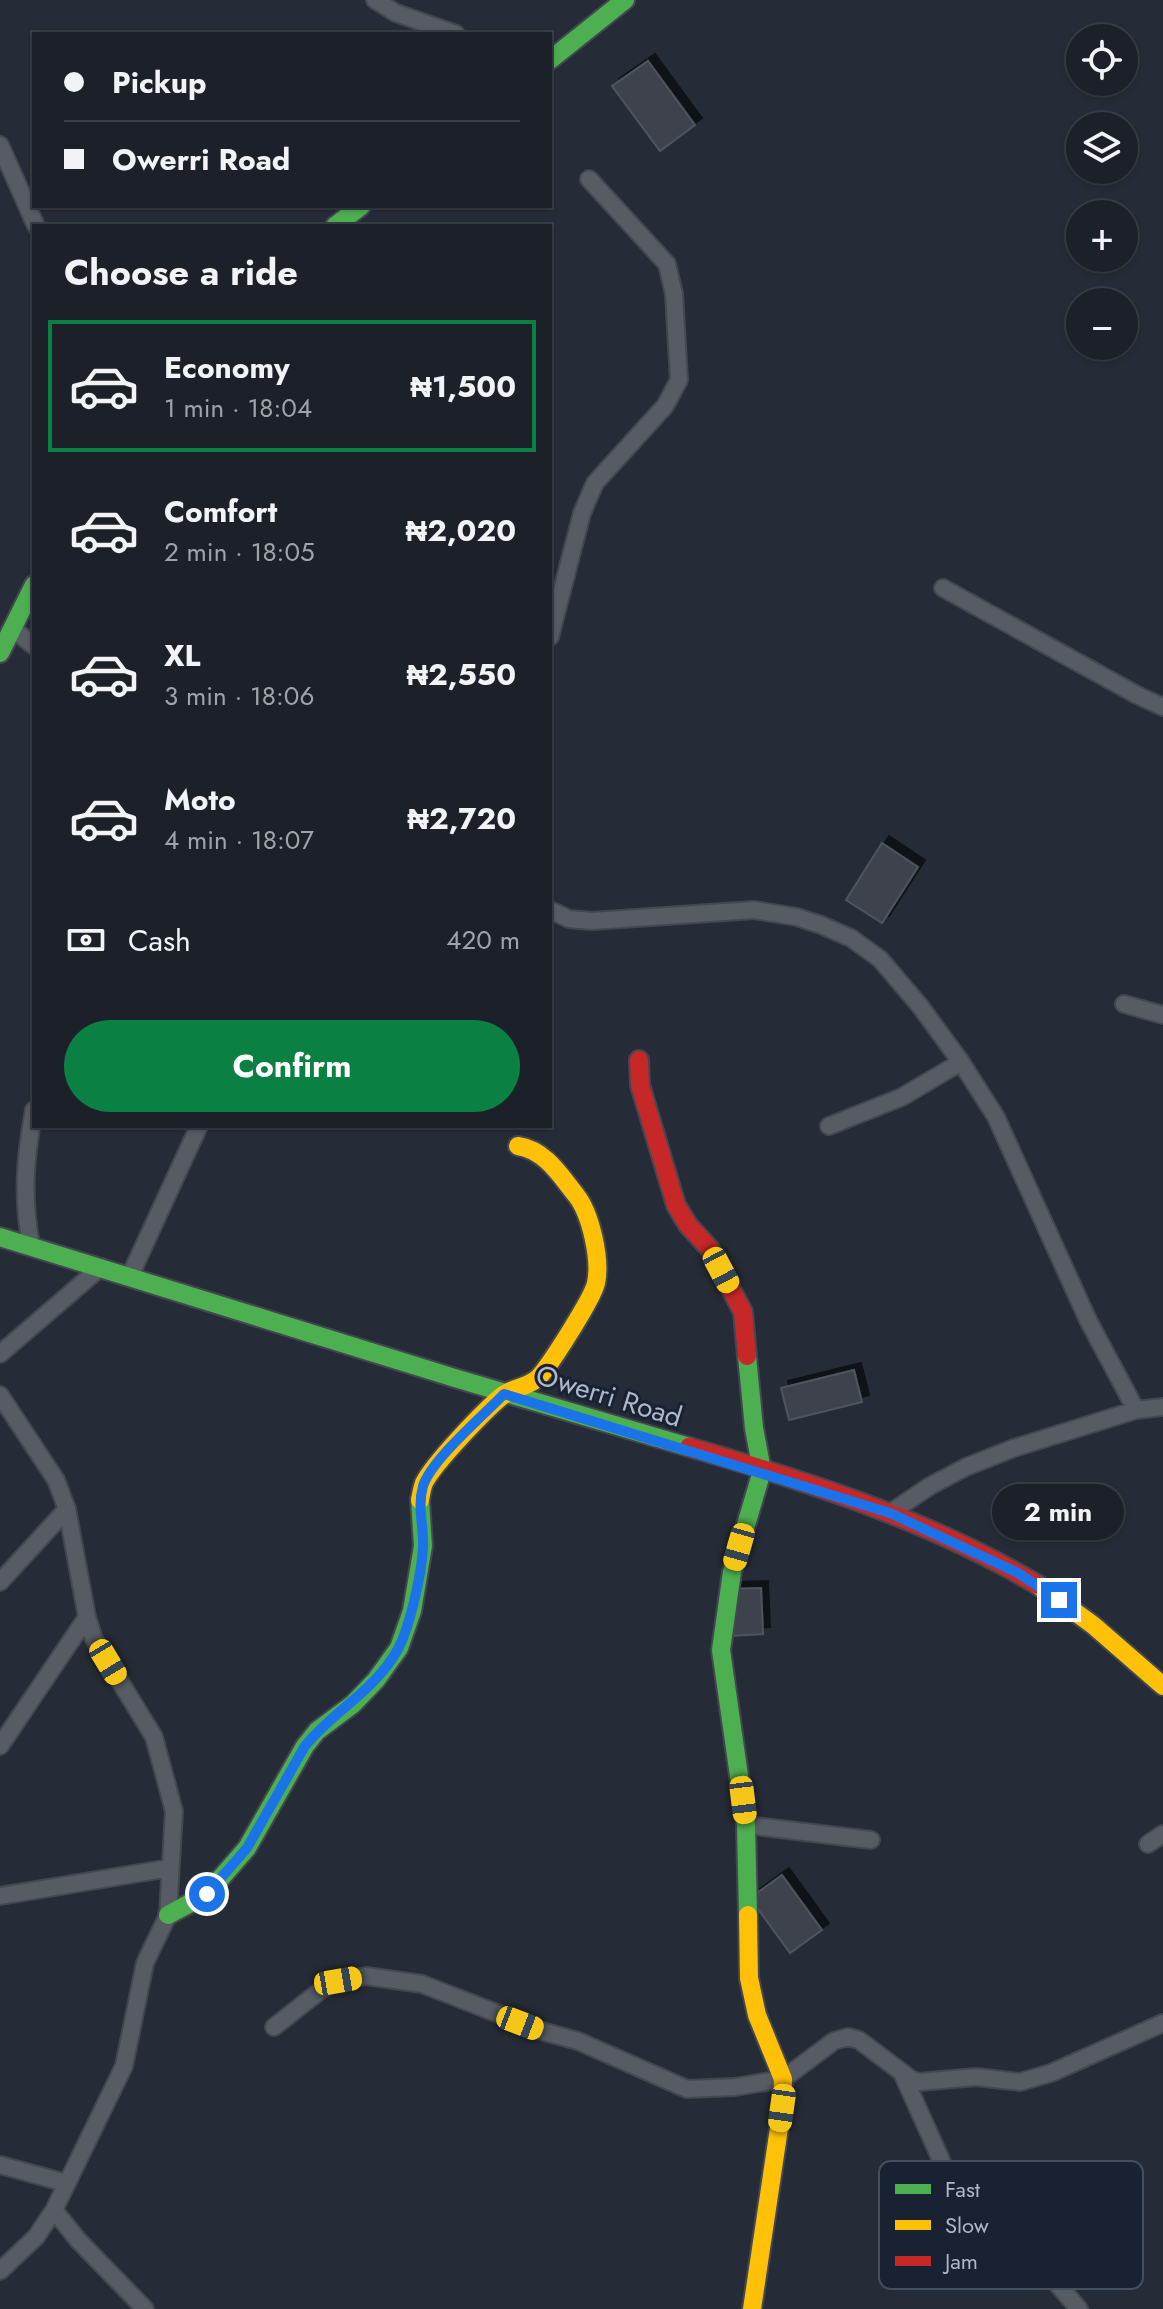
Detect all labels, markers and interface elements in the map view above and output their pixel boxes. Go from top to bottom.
map controls [1066,24,1138,360]
button: locate [1066,24,1138,96]
text: Pickup [112,61,207,104]
button: layers [1066,112,1138,184]
text: Owerri Road [112,138,290,181]
button: + [1066,200,1138,272]
text: Choose a ride [64,246,298,298]
button: − [1066,288,1138,360]
text: Economy [164,346,290,389]
icon: car [68,350,140,422]
text: ₦1,500 [410,365,516,408]
text: 1 min · 18:04 [164,389,312,427]
text: Comfort [164,490,277,533]
icon: car [68,494,140,566]
text: ₦2,020 [406,509,516,552]
text: 2 min · 18:05 [164,533,315,571]
text: XL [164,634,200,677]
icon: car [68,638,140,710]
text: ₦2,550 [406,653,516,696]
text: 3 min · 18:06 [164,677,314,715]
text: Moto [164,778,236,821]
icon: car [68,782,140,854]
text: ₦2,720 [407,797,516,840]
text: 4 min · 18:07 [164,821,314,859]
icon: cash [64,918,108,962]
text: Cash [128,919,191,962]
text: 420 m [446,921,520,959]
button: Confirm [64,1020,520,1112]
car [699,1243,743,1297]
street label: Owerri Road [531,1354,687,1438]
callout: 2 min [993,1484,1125,1540]
text: 2 min [1024,1493,1092,1531]
car [721,1521,757,1573]
route end [1041,1582,1077,1618]
car [85,1635,131,1689]
car [728,1775,758,1825]
route start [189,1876,225,1912]
car [312,1965,364,1997]
car [493,2003,547,2043]
car [767,2083,797,2133]
legend [879,2161,1143,2289]
text: Fast [945,2173,981,2205]
text: Slow [945,2209,989,2241]
text: Jam [942,2245,978,2277]

